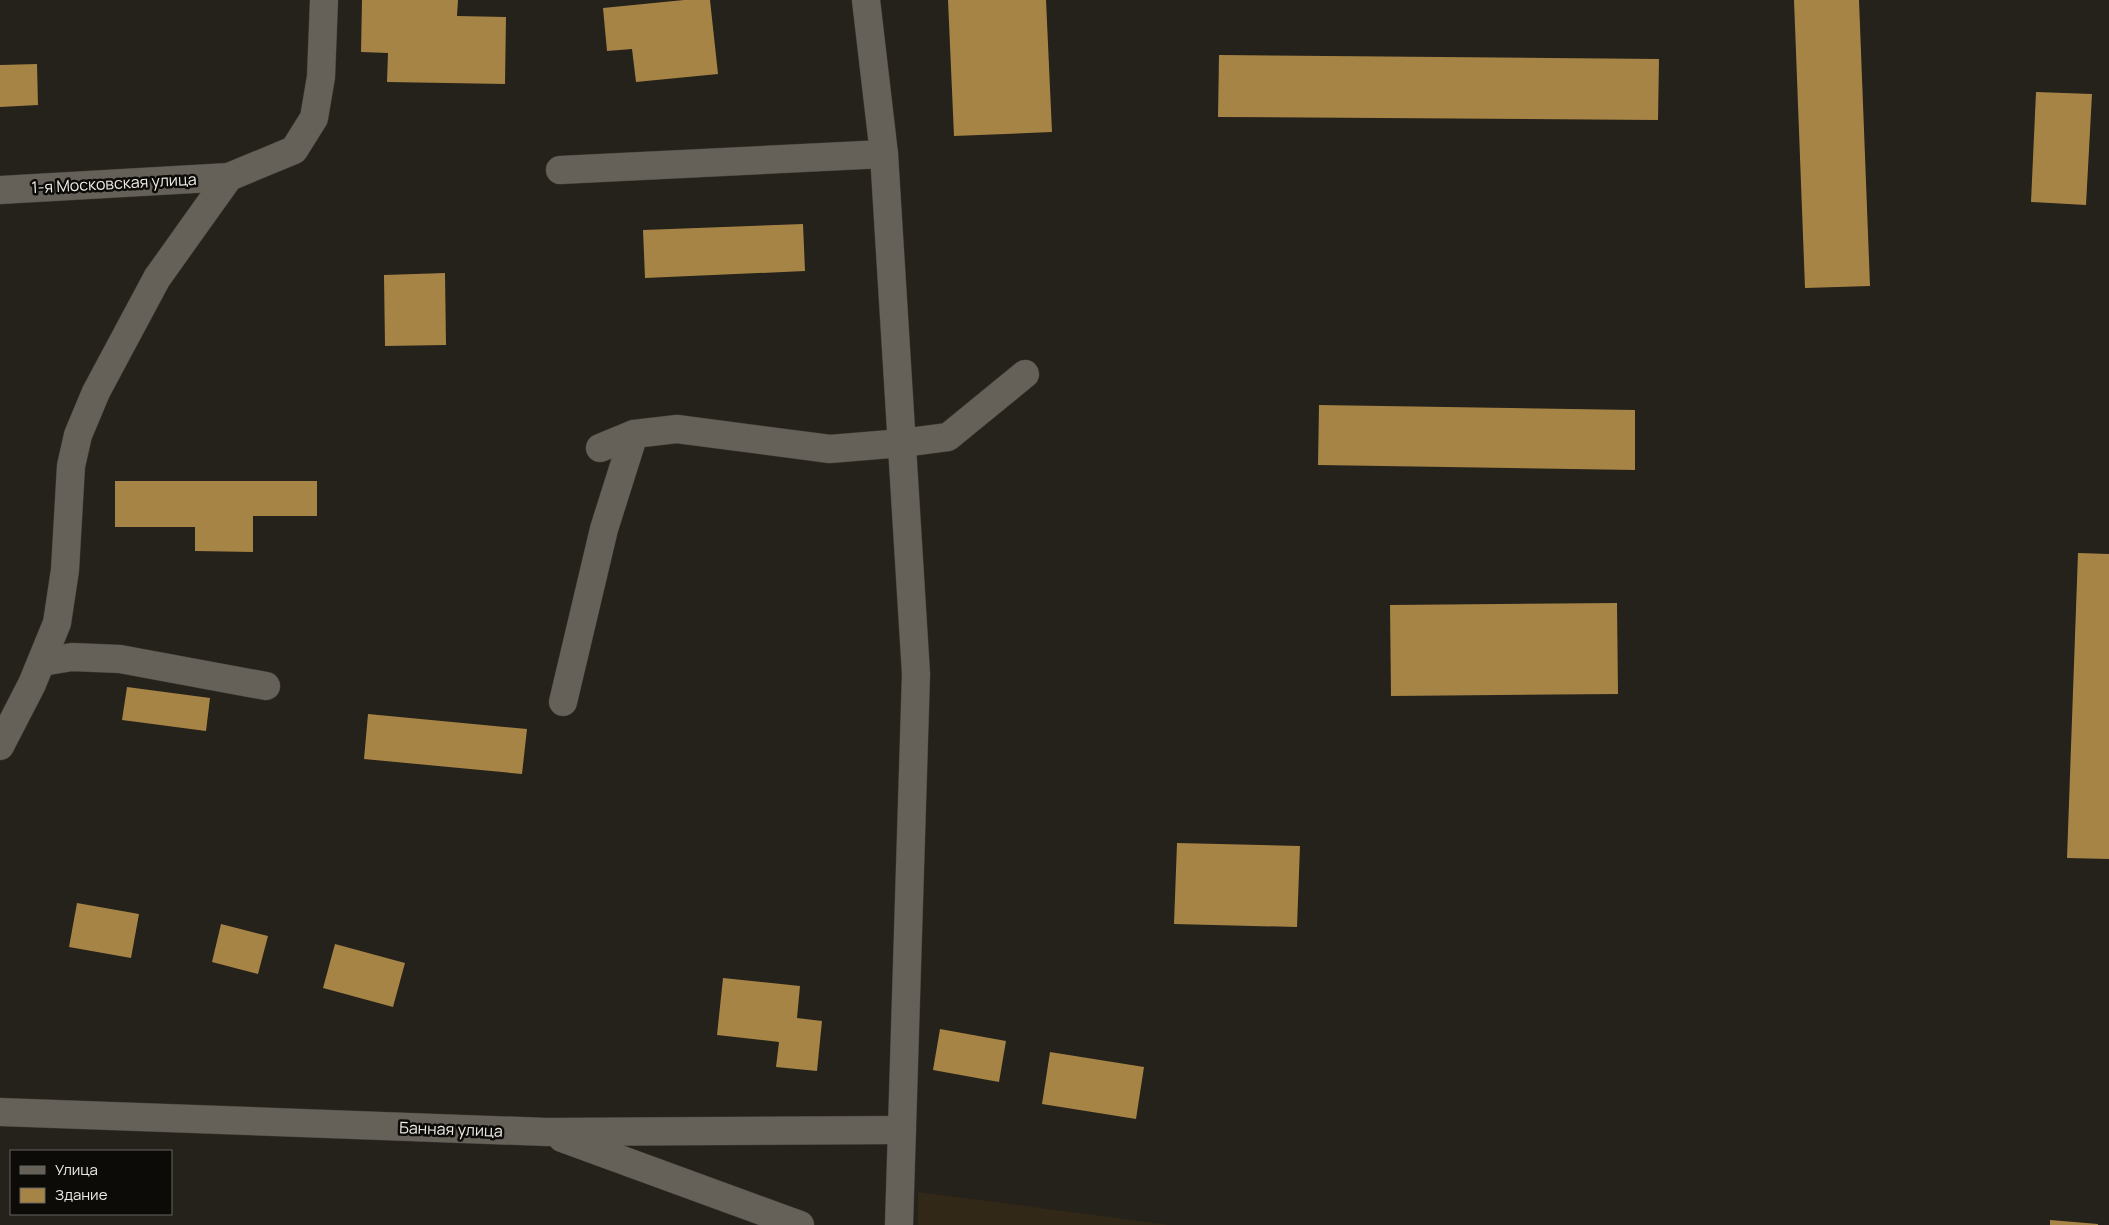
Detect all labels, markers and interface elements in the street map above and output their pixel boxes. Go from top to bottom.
street label: 1-я Московская улица [31,168,197,198]
street label: Банная улица [399,1116,503,1142]
legend [10,1150,172,1215]
text: Улица [55,1159,98,1180]
text: Здание [55,1184,108,1205]

